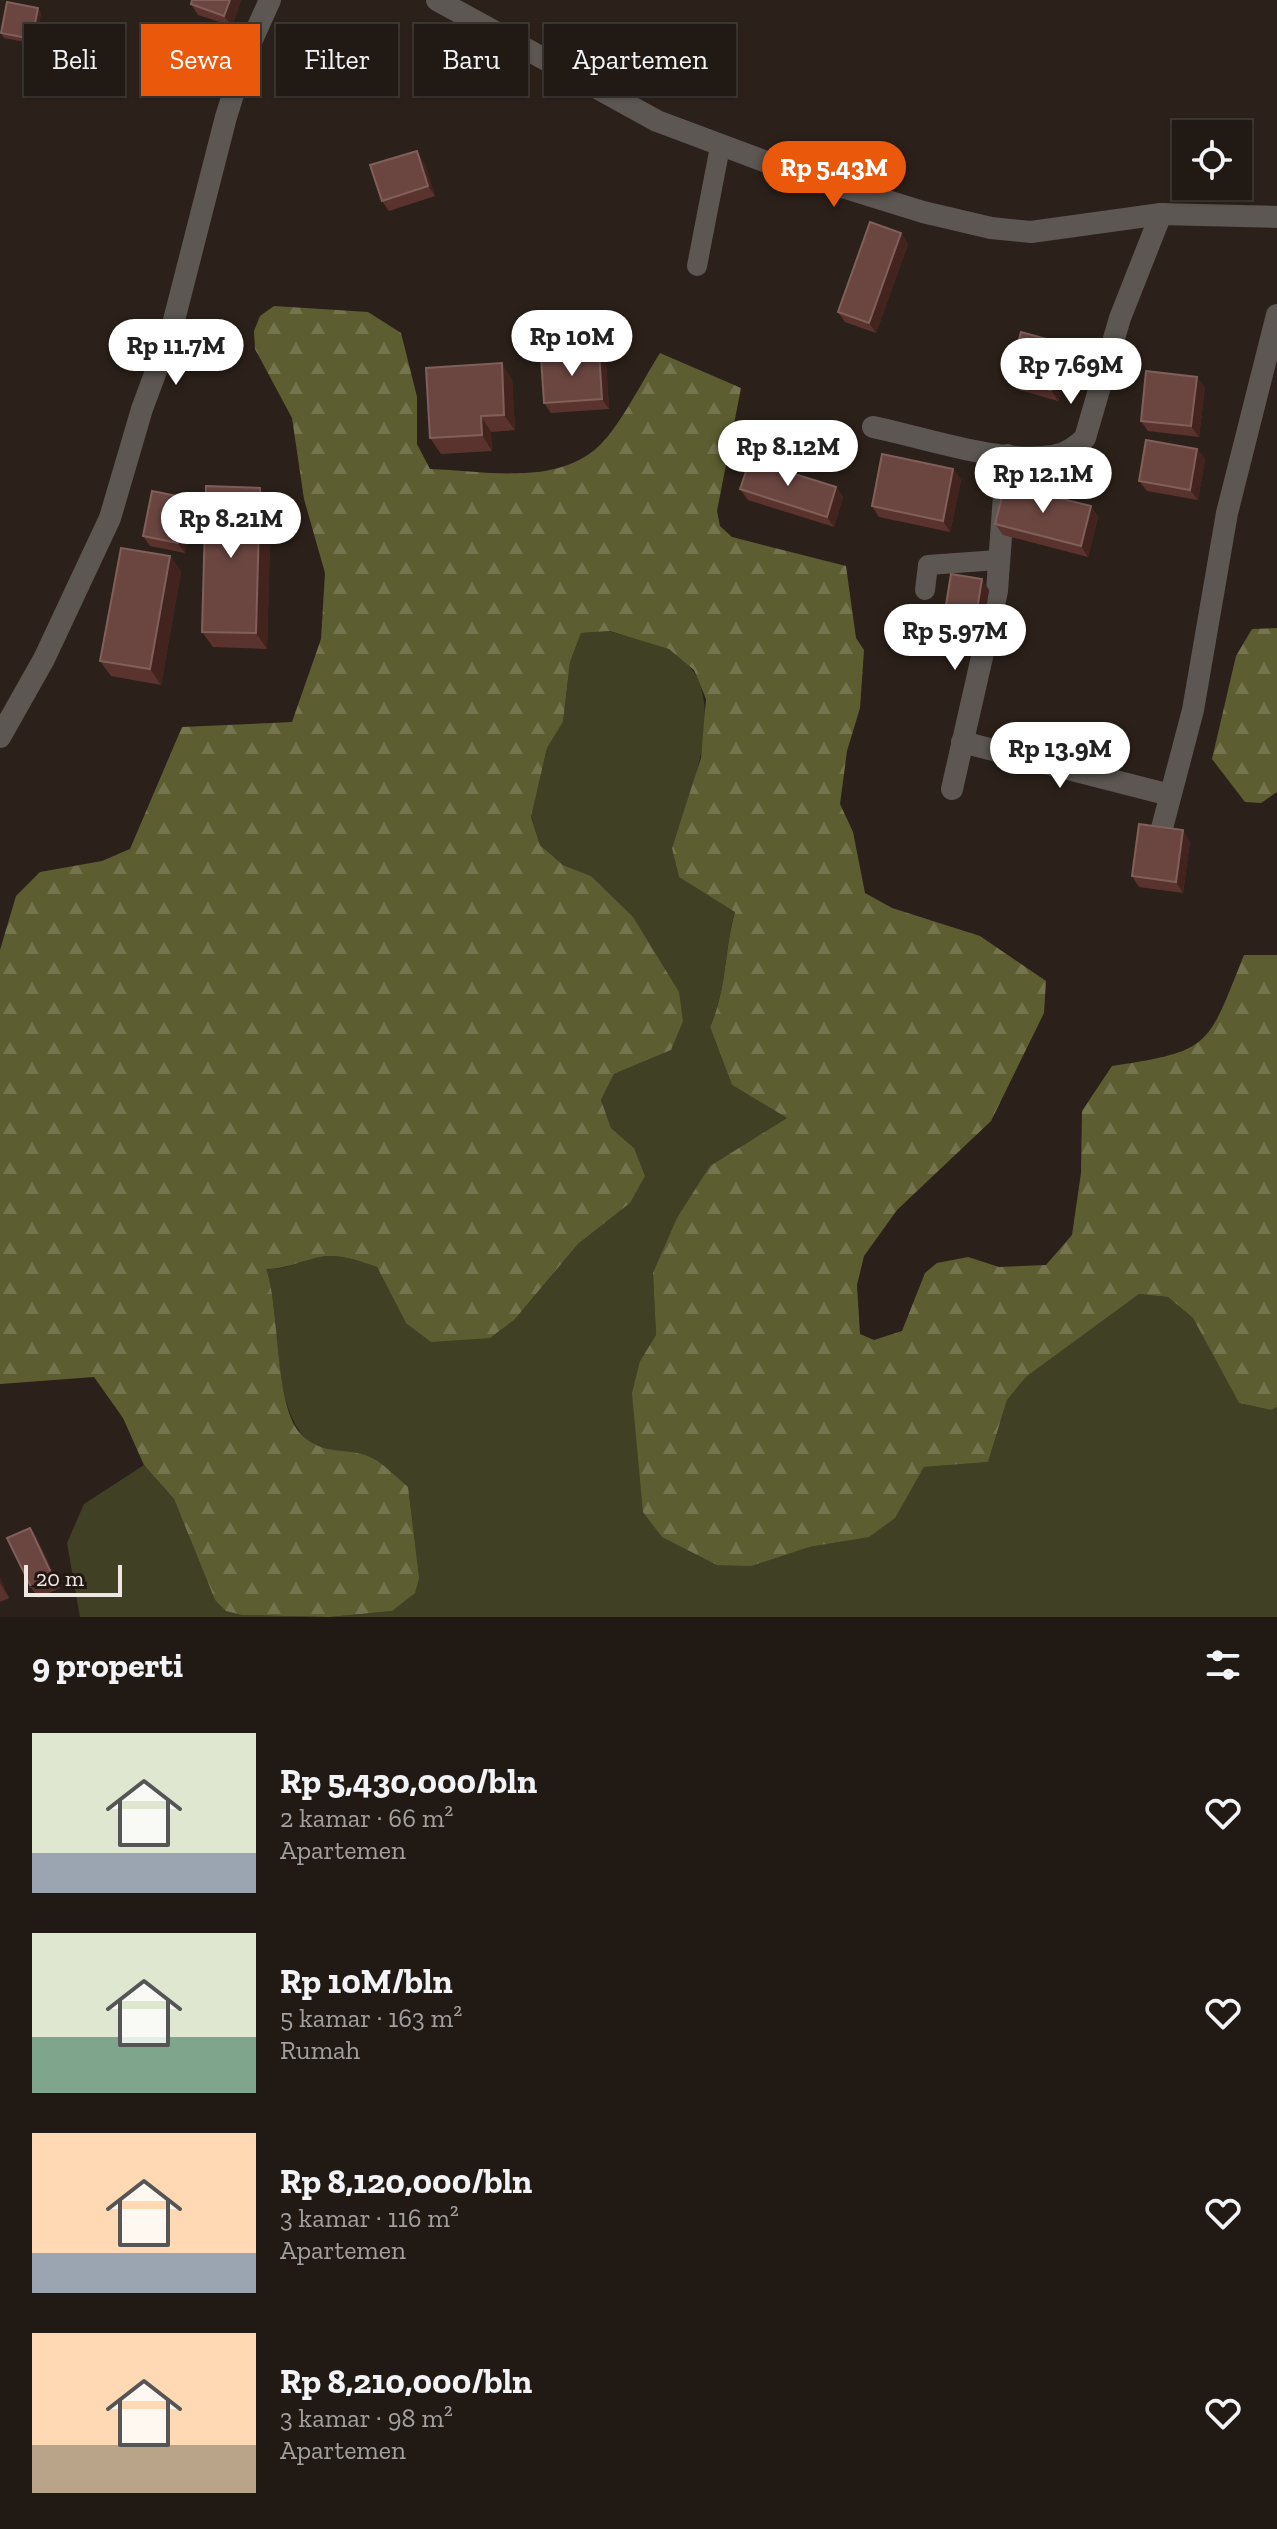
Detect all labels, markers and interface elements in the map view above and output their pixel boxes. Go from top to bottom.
chip: Beli [24,24,125,96]
chip: Sewa [141,24,260,96]
chip: Filter [276,24,398,96]
chip: Baru [414,24,528,96]
chip: Apartemen [544,24,736,96]
map controls [1172,120,1252,200]
button: locate [1172,120,1252,200]
pin: Rp 5.43M [751,141,917,209]
text: Rp 5.43M [780,151,888,183]
pin: Rp 10M [507,310,637,378]
pin: Rp 11.7M [93,319,259,387]
text: Rp 10M [529,320,615,352]
text: Rp 11.7M [127,329,225,361]
pin: Rp 7.69M [988,338,1154,406]
text: Rp 7.69M [1018,348,1124,380]
pin: Rp 8.12M [705,420,871,488]
text: Rp 8.12M [736,430,840,462]
pin: Rp 12.1M [960,447,1126,515]
text: Rp 12.1M [993,457,1093,489]
pin: Rp 8.21M [148,492,314,560]
text: Rp 8.21M [179,502,283,534]
pin: Rp 5.97M [872,604,1038,672]
text: Rp 5.97M [902,614,1008,646]
pin: Rp 13.9M [977,722,1143,790]
text: Rp 13.9M [1008,732,1112,764]
scale bar [24,1561,122,1597]
text: 20 m [36,1565,84,1592]
icon: filters [1201,1643,1245,1687]
text: 9 properti [32,1645,183,1686]
text: Rp 5,430,000/bln [280,1761,537,1802]
icon: home [96,1765,192,1861]
icon: heart [1201,1791,1245,1835]
text: 2 kamar · 66 m² [280,1802,453,1834]
text: Apartemen [280,1834,406,1866]
text: Rp 10M/bln [280,1961,453,2002]
icon: home [96,1965,192,2061]
icon: heart [1201,1991,1245,2035]
text: 5 kamar · 163 m² [280,2002,462,2034]
text: Rumah [280,2034,360,2066]
text: Rp 8,120,000/bln [280,2161,532,2202]
icon: home [96,2165,192,2261]
icon: heart [1201,2191,1245,2235]
text: 3 kamar · 116 m² [280,2202,459,2234]
text: Apartemen [280,2234,406,2266]
text: Rp 8,210,000/bln [280,2361,532,2402]
icon: home [96,2365,192,2461]
icon: heart [1201,2391,1245,2435]
text: 3 kamar · 98 m² [280,2402,453,2434]
text: Apartemen [280,2434,406,2466]

